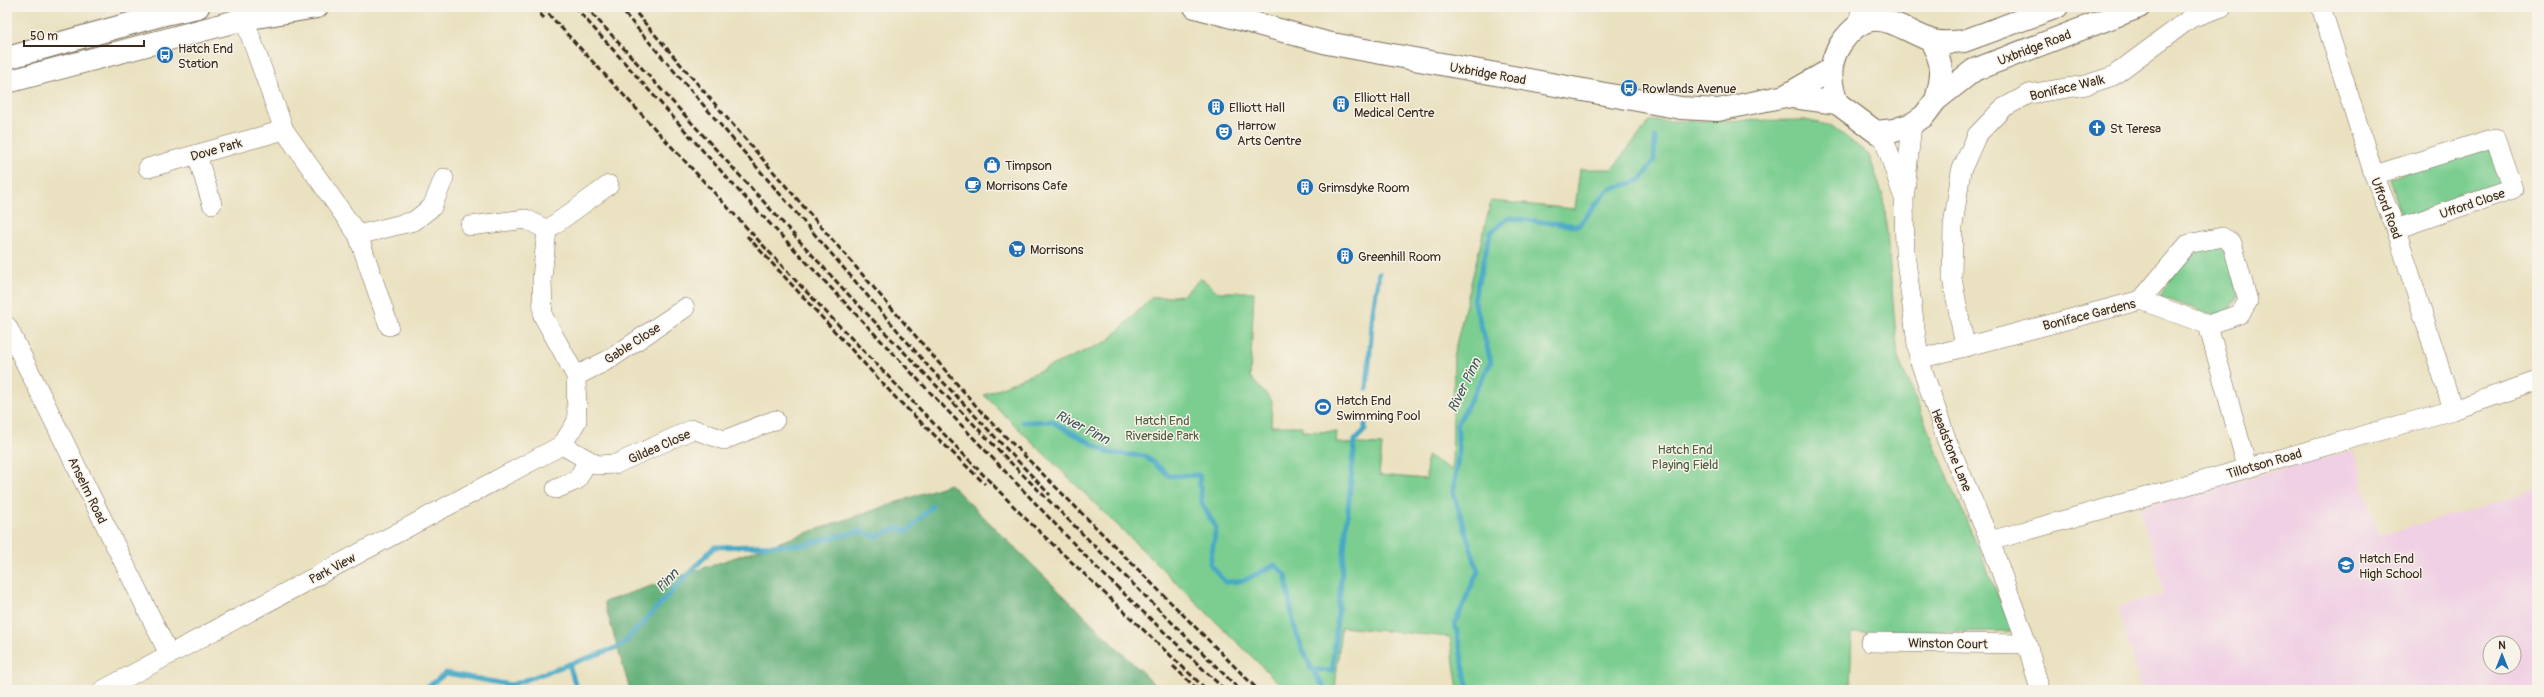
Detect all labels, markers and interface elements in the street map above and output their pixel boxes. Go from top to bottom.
scale bar [24,22,144,48]
street label: Uxbridge Road [1995,27,2073,69]
text: 50 m [30,29,58,44]
place label: Hatch End Station [178,41,233,72]
bus stop icon: Hatch End Station [155,45,175,65]
street label: Uxbridge Road [1448,59,1527,89]
street label: Boniface Walk [2028,71,2107,104]
bus stop icon: Rowlands Avenue [1619,78,1639,98]
place label: Rowlands Avenue [1642,81,1737,97]
place label: Elliott Hall Medical Centre [1354,90,1435,121]
building icon: Elliott Hall Medical Centre [1331,94,1351,114]
building icon: Elliott Hall [1206,97,1226,117]
place label: Elliott Hall [1229,100,1285,116]
place label: Harrow Arts Centre [1237,118,1302,149]
church icon: St Teresa [2087,118,2107,138]
place label: St Teresa [2110,121,2161,137]
theatre icon: Harrow Arts Centre [1214,122,1234,142]
street label: Dove Park [189,135,244,165]
shop icon: Timpson [982,155,1002,175]
place label: Timpson [1005,158,1052,174]
cafe icon: Morrisons Cafe [963,175,983,195]
street label: Ufford Road [2367,175,2405,241]
building icon: Grimsdyke Room [1295,177,1315,197]
place label: Morrisons Cafe [986,178,1068,194]
place label: Grimsdyke Room [1318,180,1410,196]
street label: Ufford Close [2438,185,2508,223]
supermarket icon: Morrisons [1007,239,1027,259]
place label: Morrisons [1030,242,1084,258]
building icon: Greenhill Room [1335,246,1355,266]
place label: Greenhill Room [1358,249,1441,265]
street label: Boniface Gardens [2041,296,2138,334]
street label: Gable Close [601,319,664,368]
water label: River Pinn [1444,354,1485,415]
place label: Hatch End Swimming Pool [1336,393,1421,424]
sports icon: Hatch End Swimming Pool [1313,397,1333,417]
water label: River Pinn [1053,407,1114,449]
street label: Headstone Lane [1927,407,1975,495]
park label: Hatch End Riverside Park [1125,413,1199,444]
street label: Gildea Close [626,426,693,468]
park label: Hatch End Playing Field [1652,442,1718,473]
street label: Tillotson Road [2225,446,2304,482]
street label: Anselm Road [64,455,110,526]
street label: Park View [306,550,359,588]
place label: Hatch End High School [2359,551,2422,582]
school or university icon: Hatch End High School [2336,555,2356,575]
water label: Pinn [652,564,683,596]
street label: Winston Court [1908,635,1989,653]
north arrow [2482,635,2522,675]
text: N [2498,639,2506,652]

